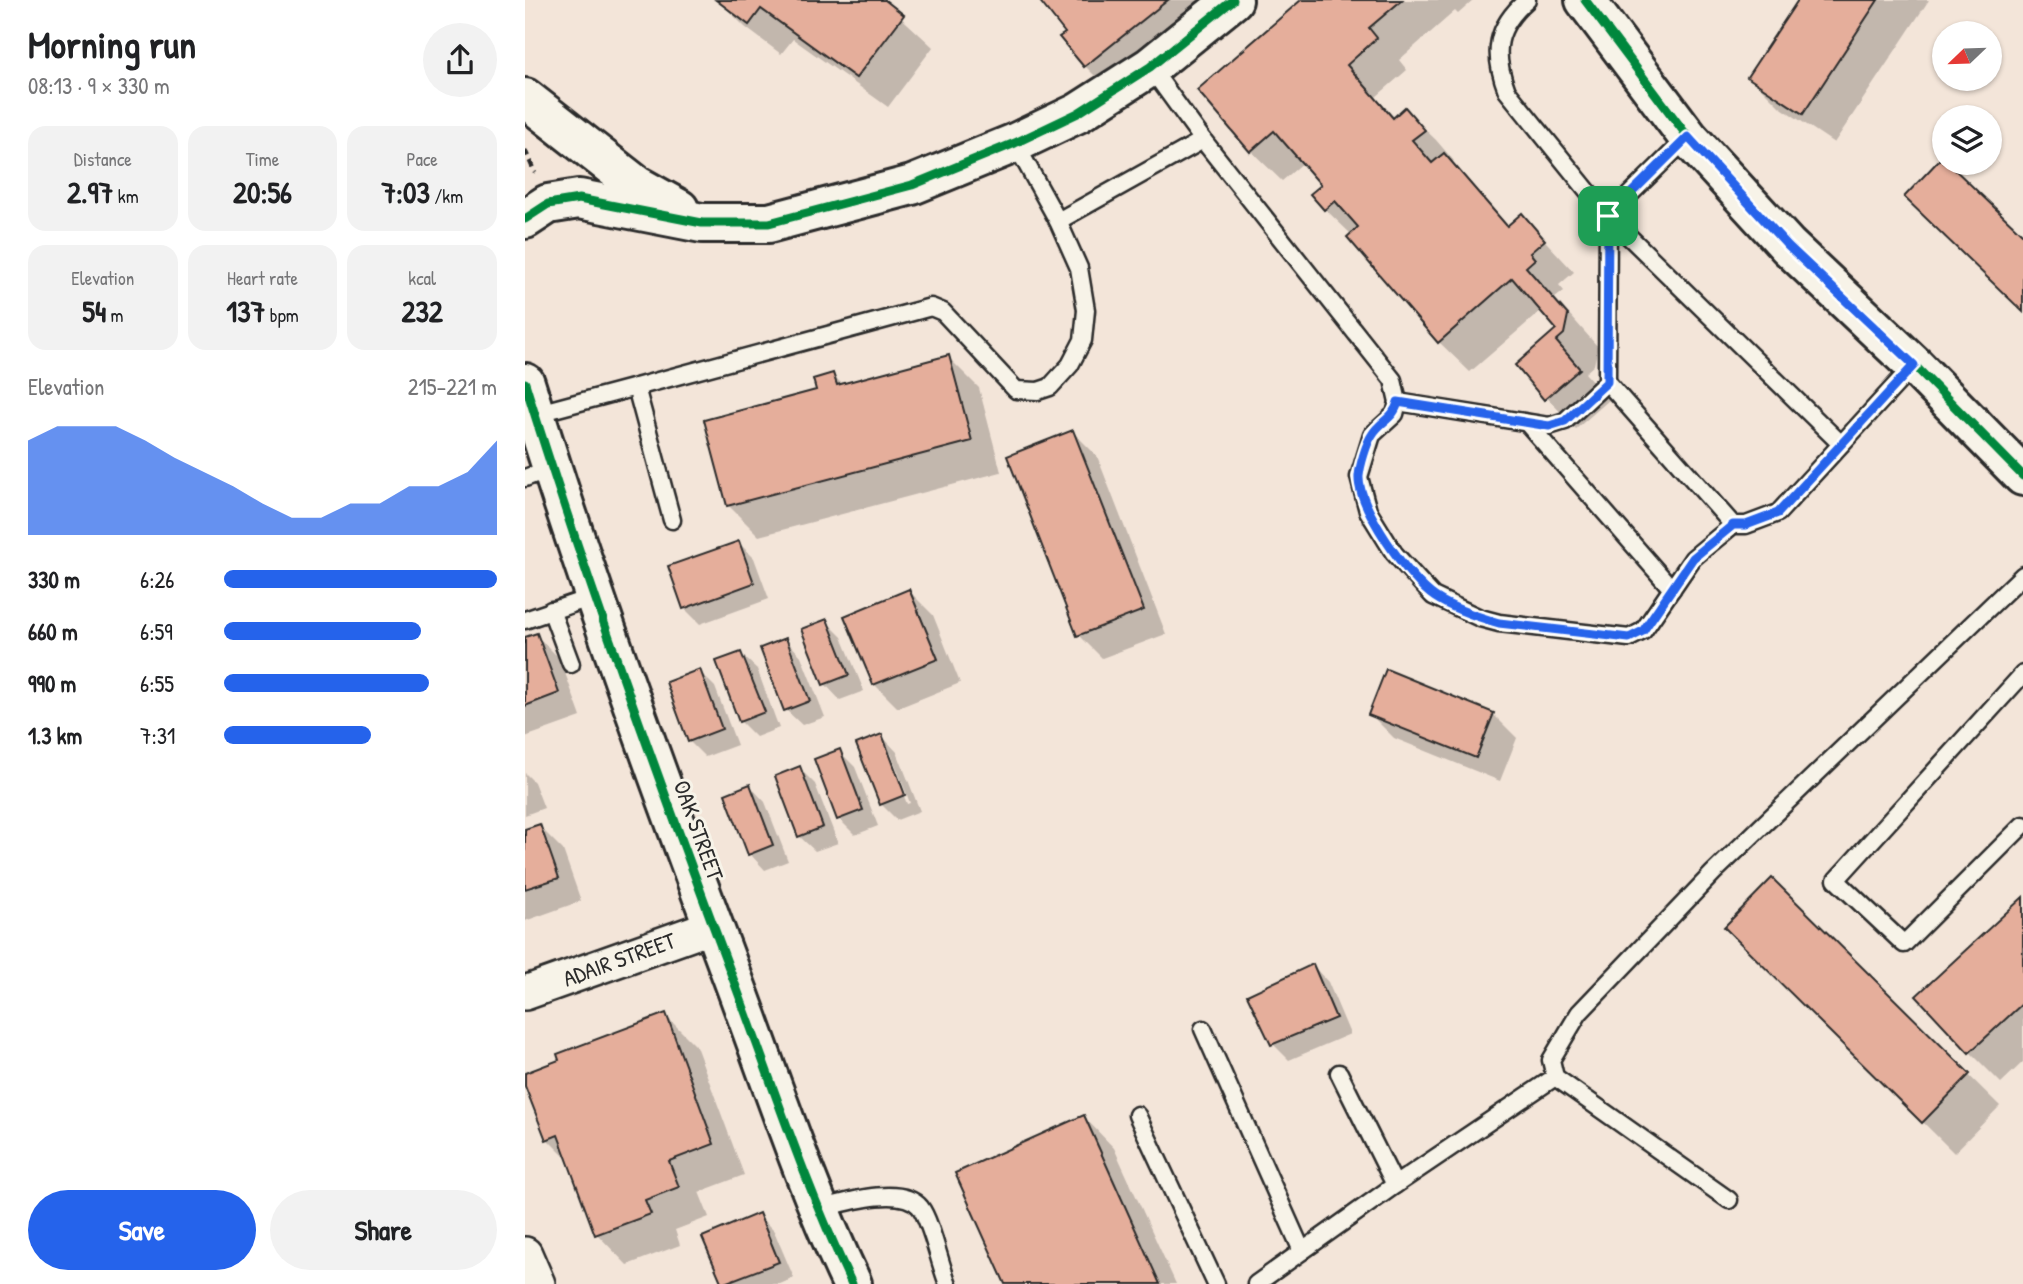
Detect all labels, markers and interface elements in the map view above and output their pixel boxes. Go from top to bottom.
text: Morning run [28,18,196,70]
north arrow [1932,21,2002,91]
map controls [1932,21,2002,175]
button: share [423,23,497,97]
text: 08:13 · 9 × 330 m [28,70,170,101]
button: layers [1932,105,2002,175]
text: Distance [74,146,132,172]
text: Time [246,146,279,172]
text: Pace [406,146,438,172]
text: 2.97 [67,172,113,212]
text: 20:56 [233,172,292,212]
text: 7:03 [381,172,430,212]
text: km [113,183,139,209]
text: /km [430,183,463,209]
pin [1578,186,1638,246]
icon: arrive [1589,197,1627,235]
text: Elevation [71,265,134,291]
text: Heart rate [227,265,298,291]
text: kcal [408,265,436,291]
text: 54 [82,291,106,331]
text: 137 [226,291,265,331]
text: 232 [401,291,443,331]
text: m [106,302,123,328]
text: bpm [265,302,299,328]
text: Elevation [28,371,104,402]
text: 215–221 m [408,371,497,402]
text: 330 m [28,564,80,595]
text: 6:26 [140,564,174,595]
text: 660 m [28,616,78,647]
text: 6:59 [140,616,173,647]
text: 990 m [28,668,76,699]
text: 6:55 [140,668,174,699]
text: 1.3 km [28,720,82,751]
text: 7:31 [140,720,175,751]
street label: OAK STREET [667,776,731,884]
street label: ADAIR STREET [559,924,680,994]
button: Save [28,1190,256,1270]
button: Share [270,1190,497,1270]

